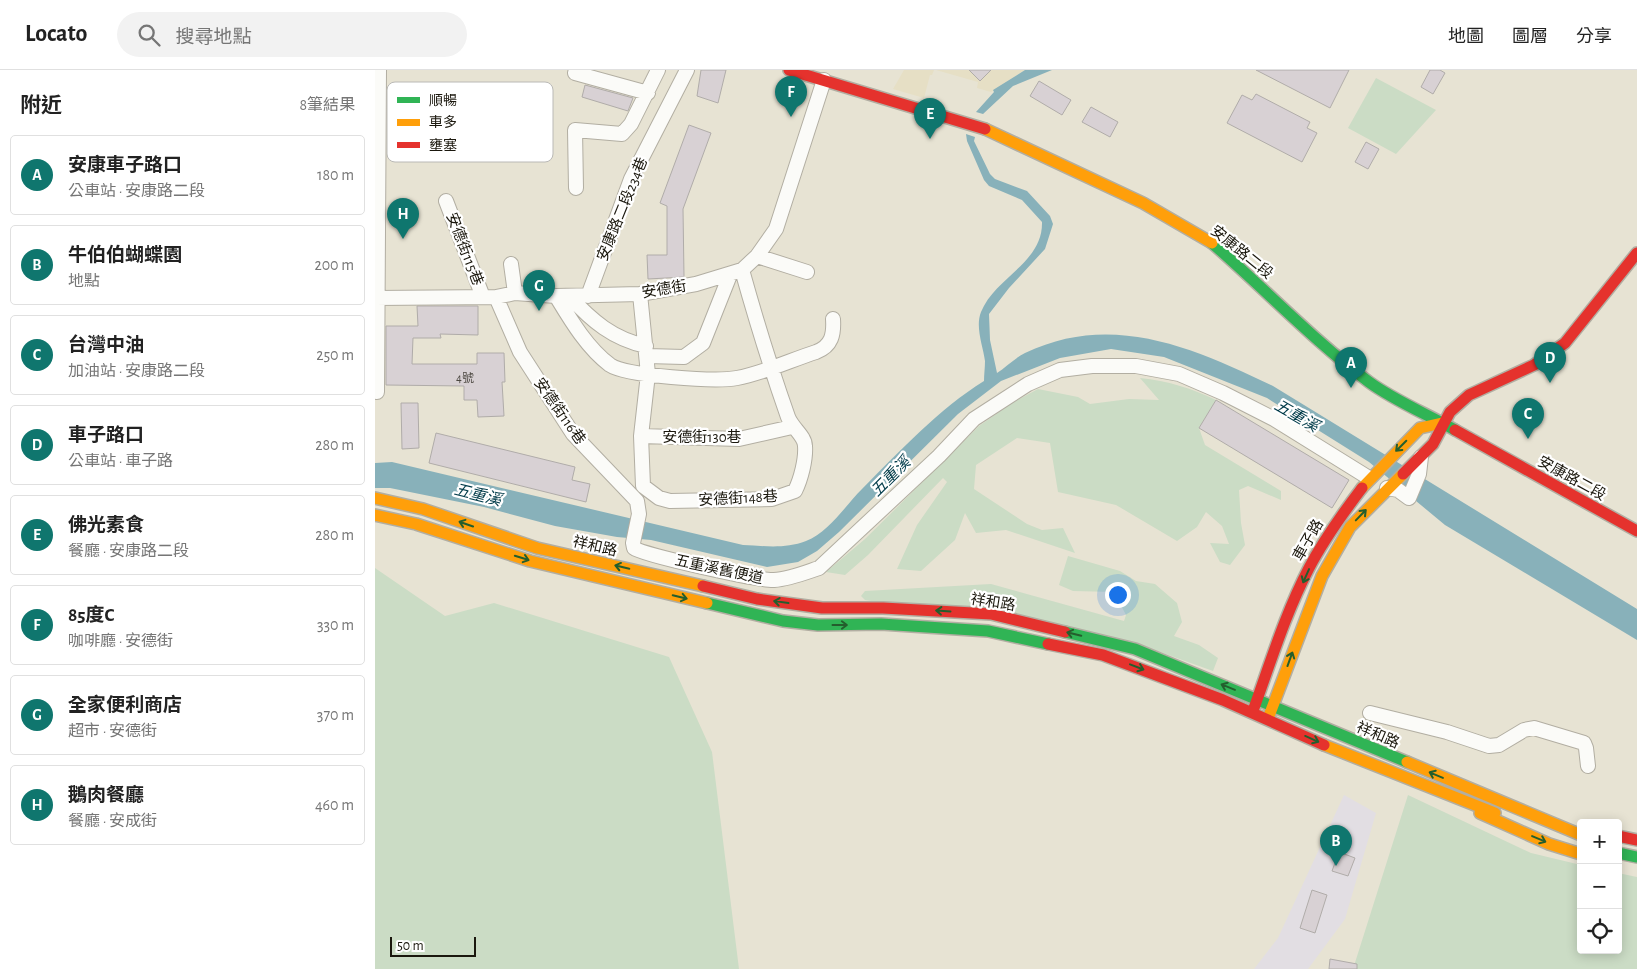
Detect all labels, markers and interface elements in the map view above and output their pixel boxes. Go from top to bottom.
search box [117,12,467,57]
icon: search [135,21,163,49]
text: Locato [25,22,87,46]
text: 搜尋地點 [175,28,251,47]
text: 地圖 [1448,28,1484,46]
text: 圖層 [1512,28,1548,46]
text: 分享 [1576,28,1612,46]
pin: F [775,76,807,117]
legend [387,82,553,162]
text: 順暢 [429,93,457,108]
text: 附近 [20,95,62,116]
text: 8筆結果 [299,97,355,113]
pin: E [914,98,946,139]
text: 車多 [429,115,457,130]
text: 壅塞 [429,137,457,153]
street label: 安康路二段234巷 [594,155,650,263]
text: 安康車子路口 [68,156,182,175]
text: A [32,167,42,183]
text: 180 m [317,167,354,183]
text: 公車站 · 安康路二段 [68,183,205,199]
pin: H [387,198,419,239]
street label: 安德街115巷 [444,210,487,288]
street label: 安康路二段 [1208,222,1276,282]
text: 牛伯伯蝴蝶園 [68,246,182,265]
text: B [32,257,42,273]
text: 200 m [314,257,354,273]
pin: G [523,270,555,311]
text: 地點 [68,273,100,289]
street label: 安德街 [640,277,687,300]
text: 台灣中油 [68,336,144,355]
pin: D [1534,342,1566,383]
text: C [33,347,41,363]
text: 250 m [316,347,354,363]
pin: A [1335,347,1367,388]
text: 加油站 · 安康路二段 [68,363,205,379]
house number: 4號 [456,372,474,384]
street label: 安德街116巷 [531,374,590,447]
water label: 五重溪 [1272,396,1324,436]
pin: C [1512,398,1544,439]
text: 車子路口 [68,426,144,445]
street label: 安德街130巷 [662,428,742,445]
text: D [32,437,42,453]
text: 280 m [315,437,354,453]
one-way arrow [1395,440,1407,452]
water label: 五重溪 [867,452,915,499]
text: 公車站 · 車子路 [68,453,173,469]
street label: 安康路二段 [1535,453,1609,503]
water label: 五重溪 [453,480,505,509]
street label: 安德街148巷 [698,487,778,508]
one-way arrow [1355,509,1367,521]
text: 佛光素食 [68,516,144,535]
street label: 車子路 [1290,517,1326,563]
one-way arrow [459,519,474,528]
text: E [33,527,41,543]
text: 280 m [315,527,354,543]
street label: 祥和路 [571,533,619,559]
text: 餐廳 · 安康路二段 [68,543,189,559]
street label: 五重溪舊便道 [673,552,765,586]
one-way arrow [514,554,530,564]
one-way arrow [615,562,631,571]
one-way arrow [1300,568,1310,583]
your location [1105,582,1131,608]
street label: 祥和路 [970,591,1016,613]
one-way arrow [672,593,688,602]
one-way arrow [773,597,789,607]
text: 85度C [68,606,114,625]
one-way arrow [935,606,951,616]
text: F [33,617,41,633]
text: 330 m [317,617,354,633]
one-way arrow [832,620,848,630]
one-way arrow [1067,629,1083,638]
text: 咖啡廳 · 安德街 [68,633,173,649]
one-way arrow [1286,652,1295,668]
one-way arrow [1129,663,1145,672]
one-way arrow [1221,681,1236,691]
text: 全家便利商店 [68,696,182,715]
text: G [32,707,42,723]
text: 370 m [317,707,354,723]
street label: 祥和路 [1354,719,1402,751]
text: 超市 · 安德街 [68,723,157,739]
one-way arrow [1304,734,1319,744]
one-way arrow [1429,770,1444,780]
text: 鵝肉餐廳 [68,786,144,805]
text: H [31,797,43,813]
text: 460 m [315,797,354,813]
text: 餐廳 · 安成街 [68,813,157,829]
map controls [1577,819,1622,954]
button: + [1577,819,1622,864]
pin: B [1320,825,1352,866]
one-way arrow [1531,835,1546,845]
button: − [1577,864,1622,909]
button: locate [1577,909,1622,954]
scale bar [390,934,476,957]
text: 50 m [397,939,424,953]

